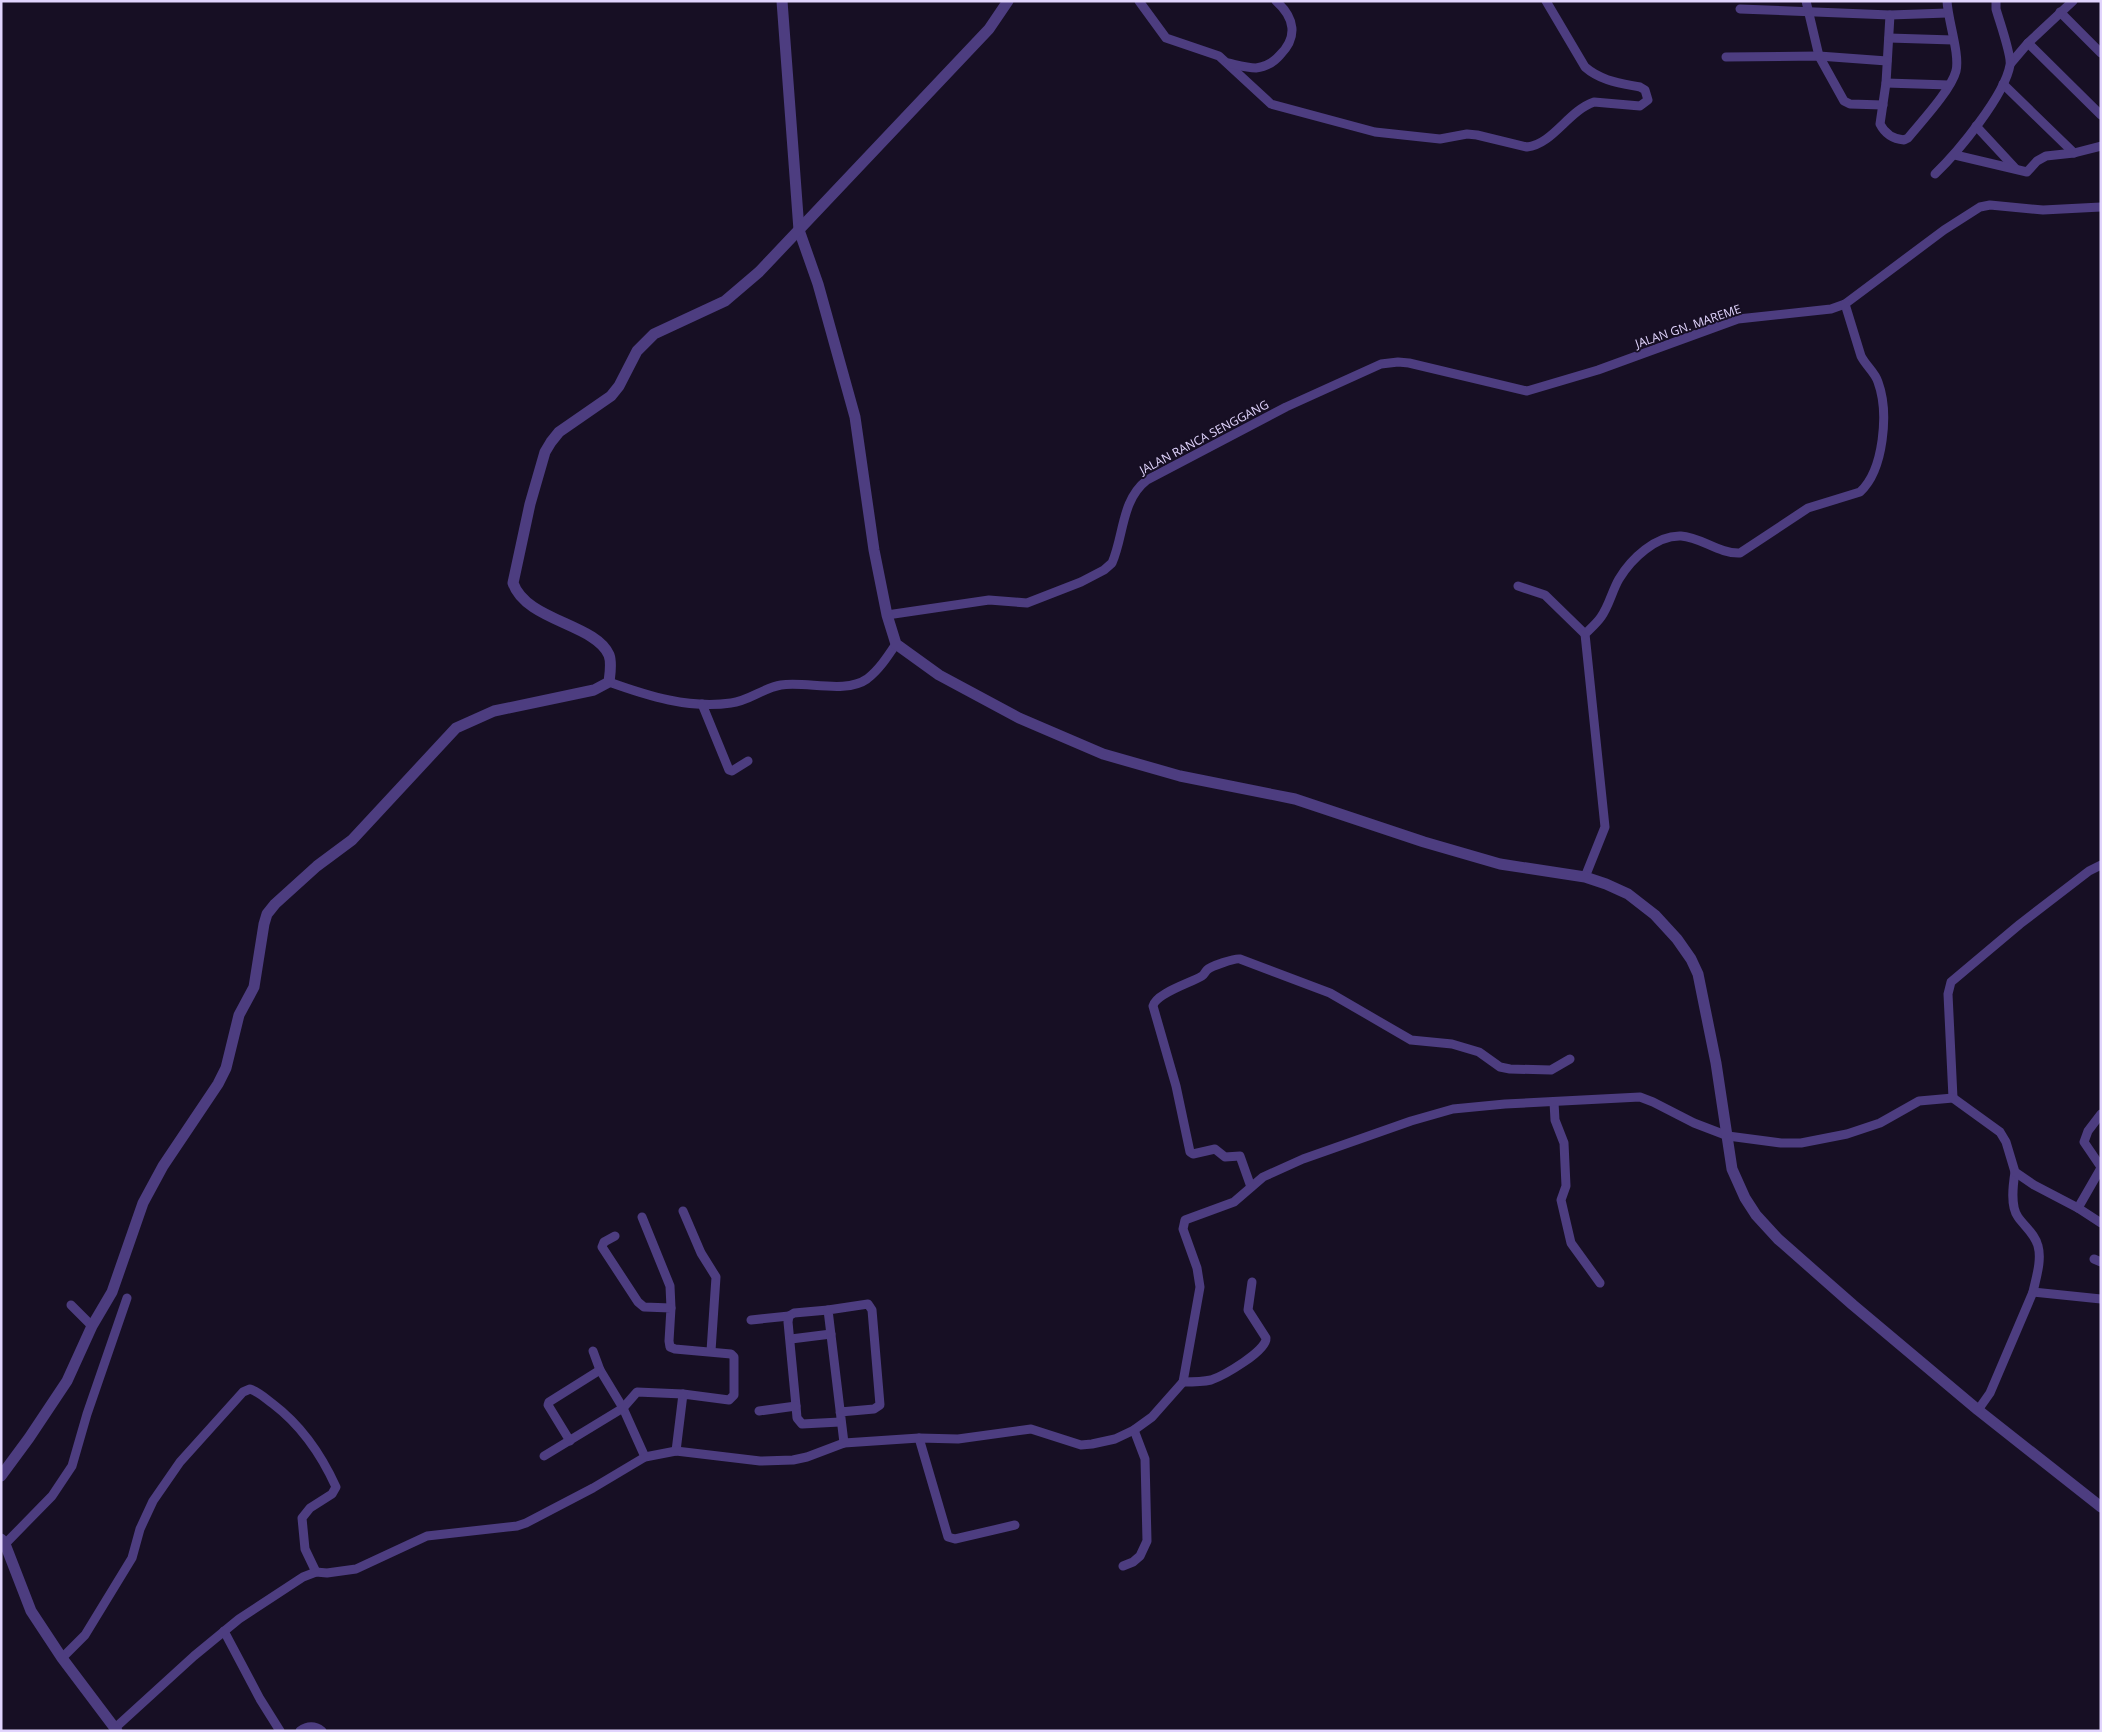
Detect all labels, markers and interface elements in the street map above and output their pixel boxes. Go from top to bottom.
street label: JALAN GN. MAREME [1632,300,1743,352]
street label: JALAN RANCA SENGGANG [1135,396,1272,479]

